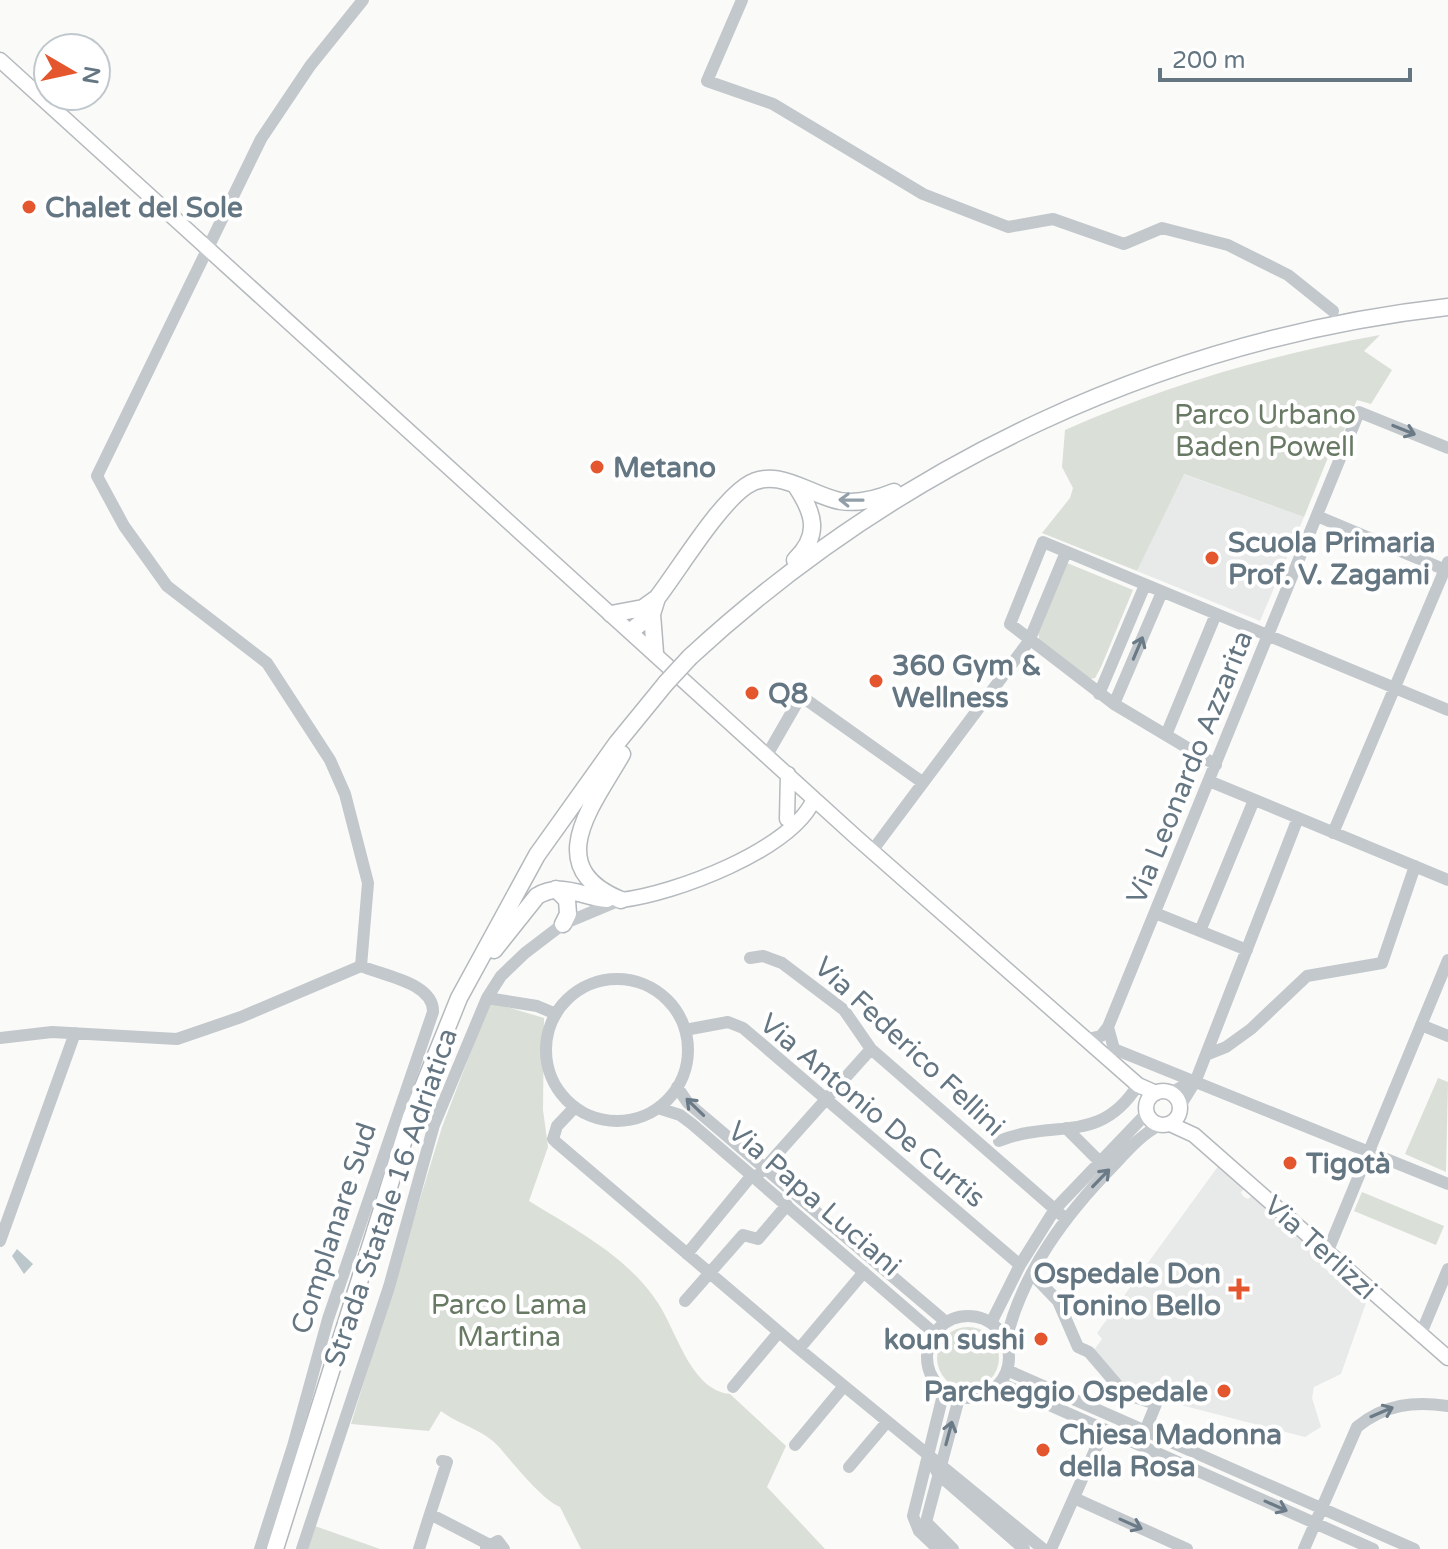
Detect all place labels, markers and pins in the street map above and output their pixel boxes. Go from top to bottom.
place label: Chalet del Sole [45,191,243,225]
marker: Chalet del Sole [20,198,38,216]
place label: Metano [613,451,716,485]
marker: Metano [588,458,606,476]
place label: Scuola Primaria Prof. V. Zagami [1228,526,1435,592]
marker: Scuola Primaria Prof. V. Zagami [1203,549,1221,567]
place label: 360 Gym & Wellness [892,649,1042,715]
marker: 360 Gym & Wellness [867,672,885,690]
place label: Q8 [768,677,808,711]
marker: Q8 [743,684,761,702]
place label: Tigotà [1305,1147,1391,1181]
marker: Tigotà [1281,1154,1299,1172]
place label: Ospedale Don Tonino Bello [1033,1257,1221,1323]
marker: Ospedale Don Tonino Bello [1228,1278,1250,1300]
place label: koun sushi [884,1323,1025,1357]
marker: koun sushi [1032,1330,1050,1348]
place label: Parcheggio Ospedale [924,1375,1208,1409]
marker: Parcheggio Ospedale [1215,1382,1233,1400]
place label: Chiesa Madonna della Rosa [1059,1418,1282,1484]
marker: Chiesa Madonna della Rosa [1034,1441,1052,1459]

